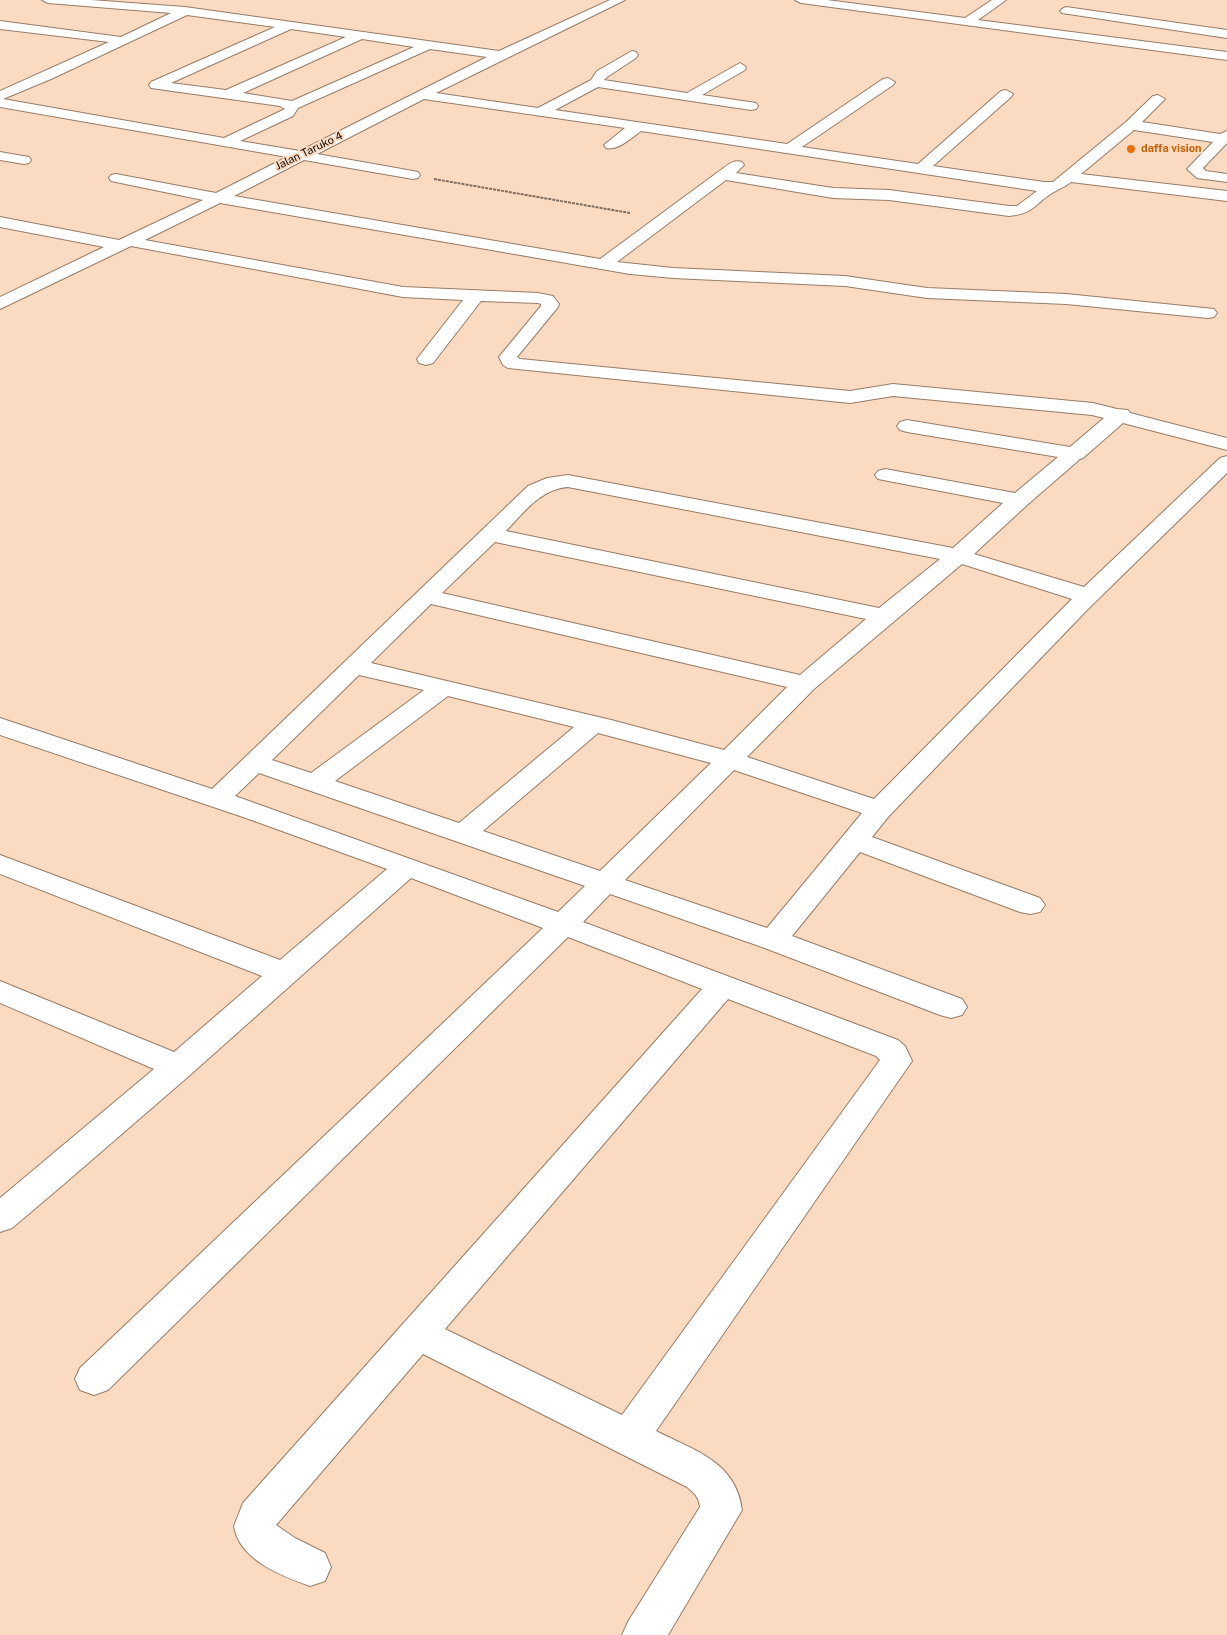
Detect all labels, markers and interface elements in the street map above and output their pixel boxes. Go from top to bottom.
street label: Jalan Taruko 4 [273,129,345,173]
place label: daffa vision [1141,142,1202,156]
marker: daffa vision [1125,143,1137,155]

